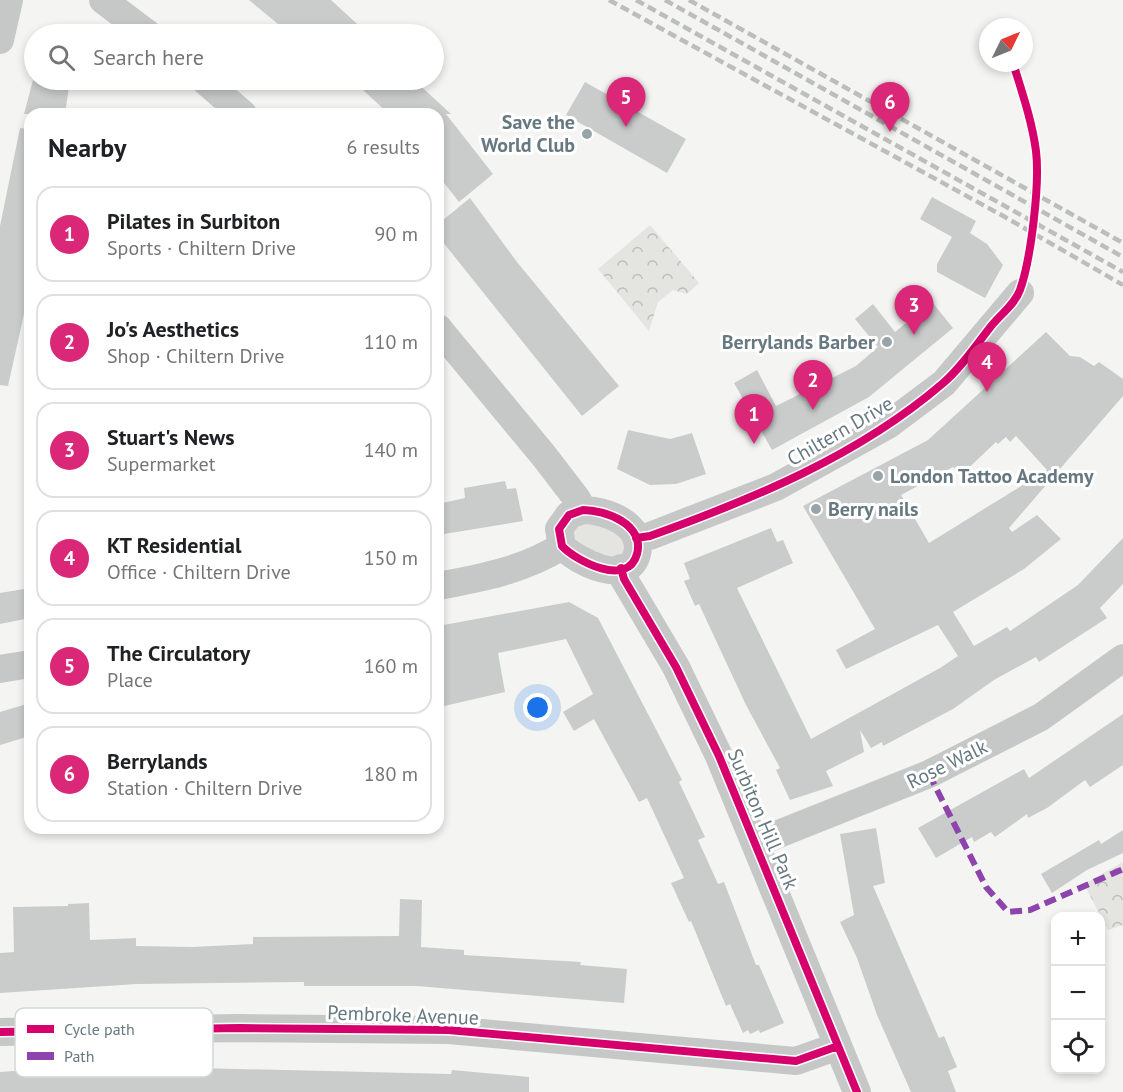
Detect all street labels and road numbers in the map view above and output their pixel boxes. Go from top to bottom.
street label: Chiltern Drive [782,390,898,472]
street label: Rose Walk [903,733,992,795]
street label: Surbiton Hill Park [722,745,805,894]
street label: Pembroke Avenue [327,999,479,1031]

